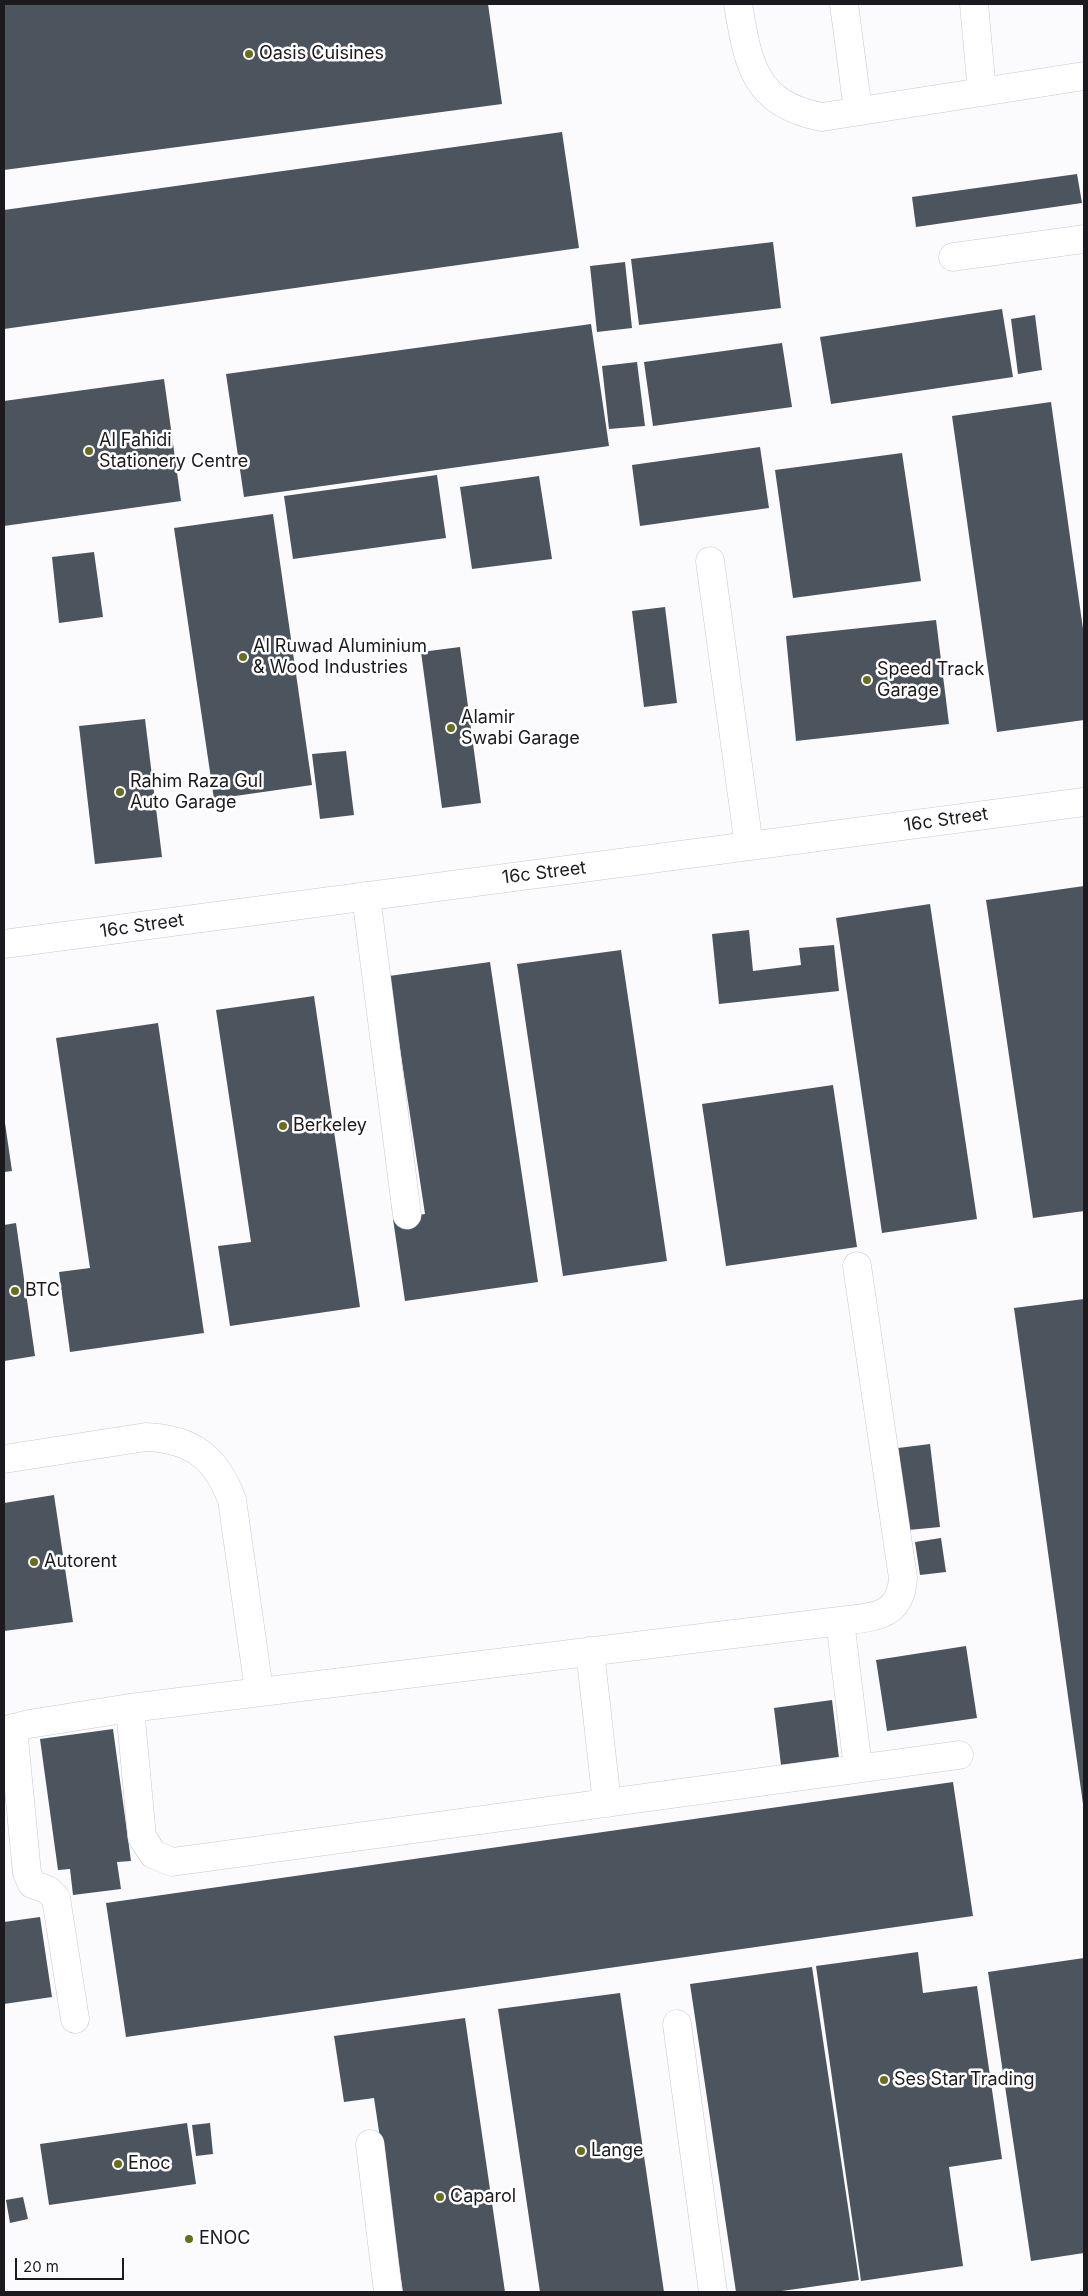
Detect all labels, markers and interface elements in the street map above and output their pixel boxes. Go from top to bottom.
place label: Oasis Cuisines [259,43,384,65]
marker: Oasis Cuisines [243,48,255,60]
place label: Al Fahidi Stationery Centre [99,430,248,472]
marker: Al Fahidi Stationery Centre [83,445,95,457]
place label: Al Ruwad Aluminium & Wood Industries [253,636,427,679]
marker: Al Ruwad Aluminium & Wood Industries [237,651,249,663]
place label: Speed Track Garage [877,659,984,702]
marker: Speed Track Garage [861,674,873,686]
place label: Alamir Swabi Garage [461,707,580,750]
marker: Alamir Swabi Garage [445,722,457,734]
place label: Rahim Raza Gul Auto Garage [130,771,263,814]
marker: Rahim Raza Gul Auto Garage [114,786,126,798]
street label: 16c Street [903,803,989,837]
street label: 16c Street [501,857,587,889]
street label: 16c Street [99,909,185,943]
place label: Berkeley [293,1115,367,1137]
marker: Berkeley [277,1120,289,1132]
place label: BTC [25,1280,60,1302]
marker: BTC [9,1285,21,1297]
place label: Autorent [44,1551,117,1573]
marker: Autorent [28,1556,40,1568]
place label: Ses Star Trading [894,2069,1035,2091]
marker: Ses Star Trading [878,2074,890,2086]
place label: Lange [591,2140,643,2162]
marker: Lange [575,2145,587,2157]
place label: Enoc [128,2153,171,2175]
marker: Enoc [112,2158,124,2170]
place label: Caparol [450,2186,516,2208]
marker: Caparol [434,2191,446,2203]
place label: ENOC [199,2228,250,2250]
marker: ENOC [183,2233,195,2245]
scale bar [18,2248,126,2280]
text: 20 m [23,2257,59,2276]

